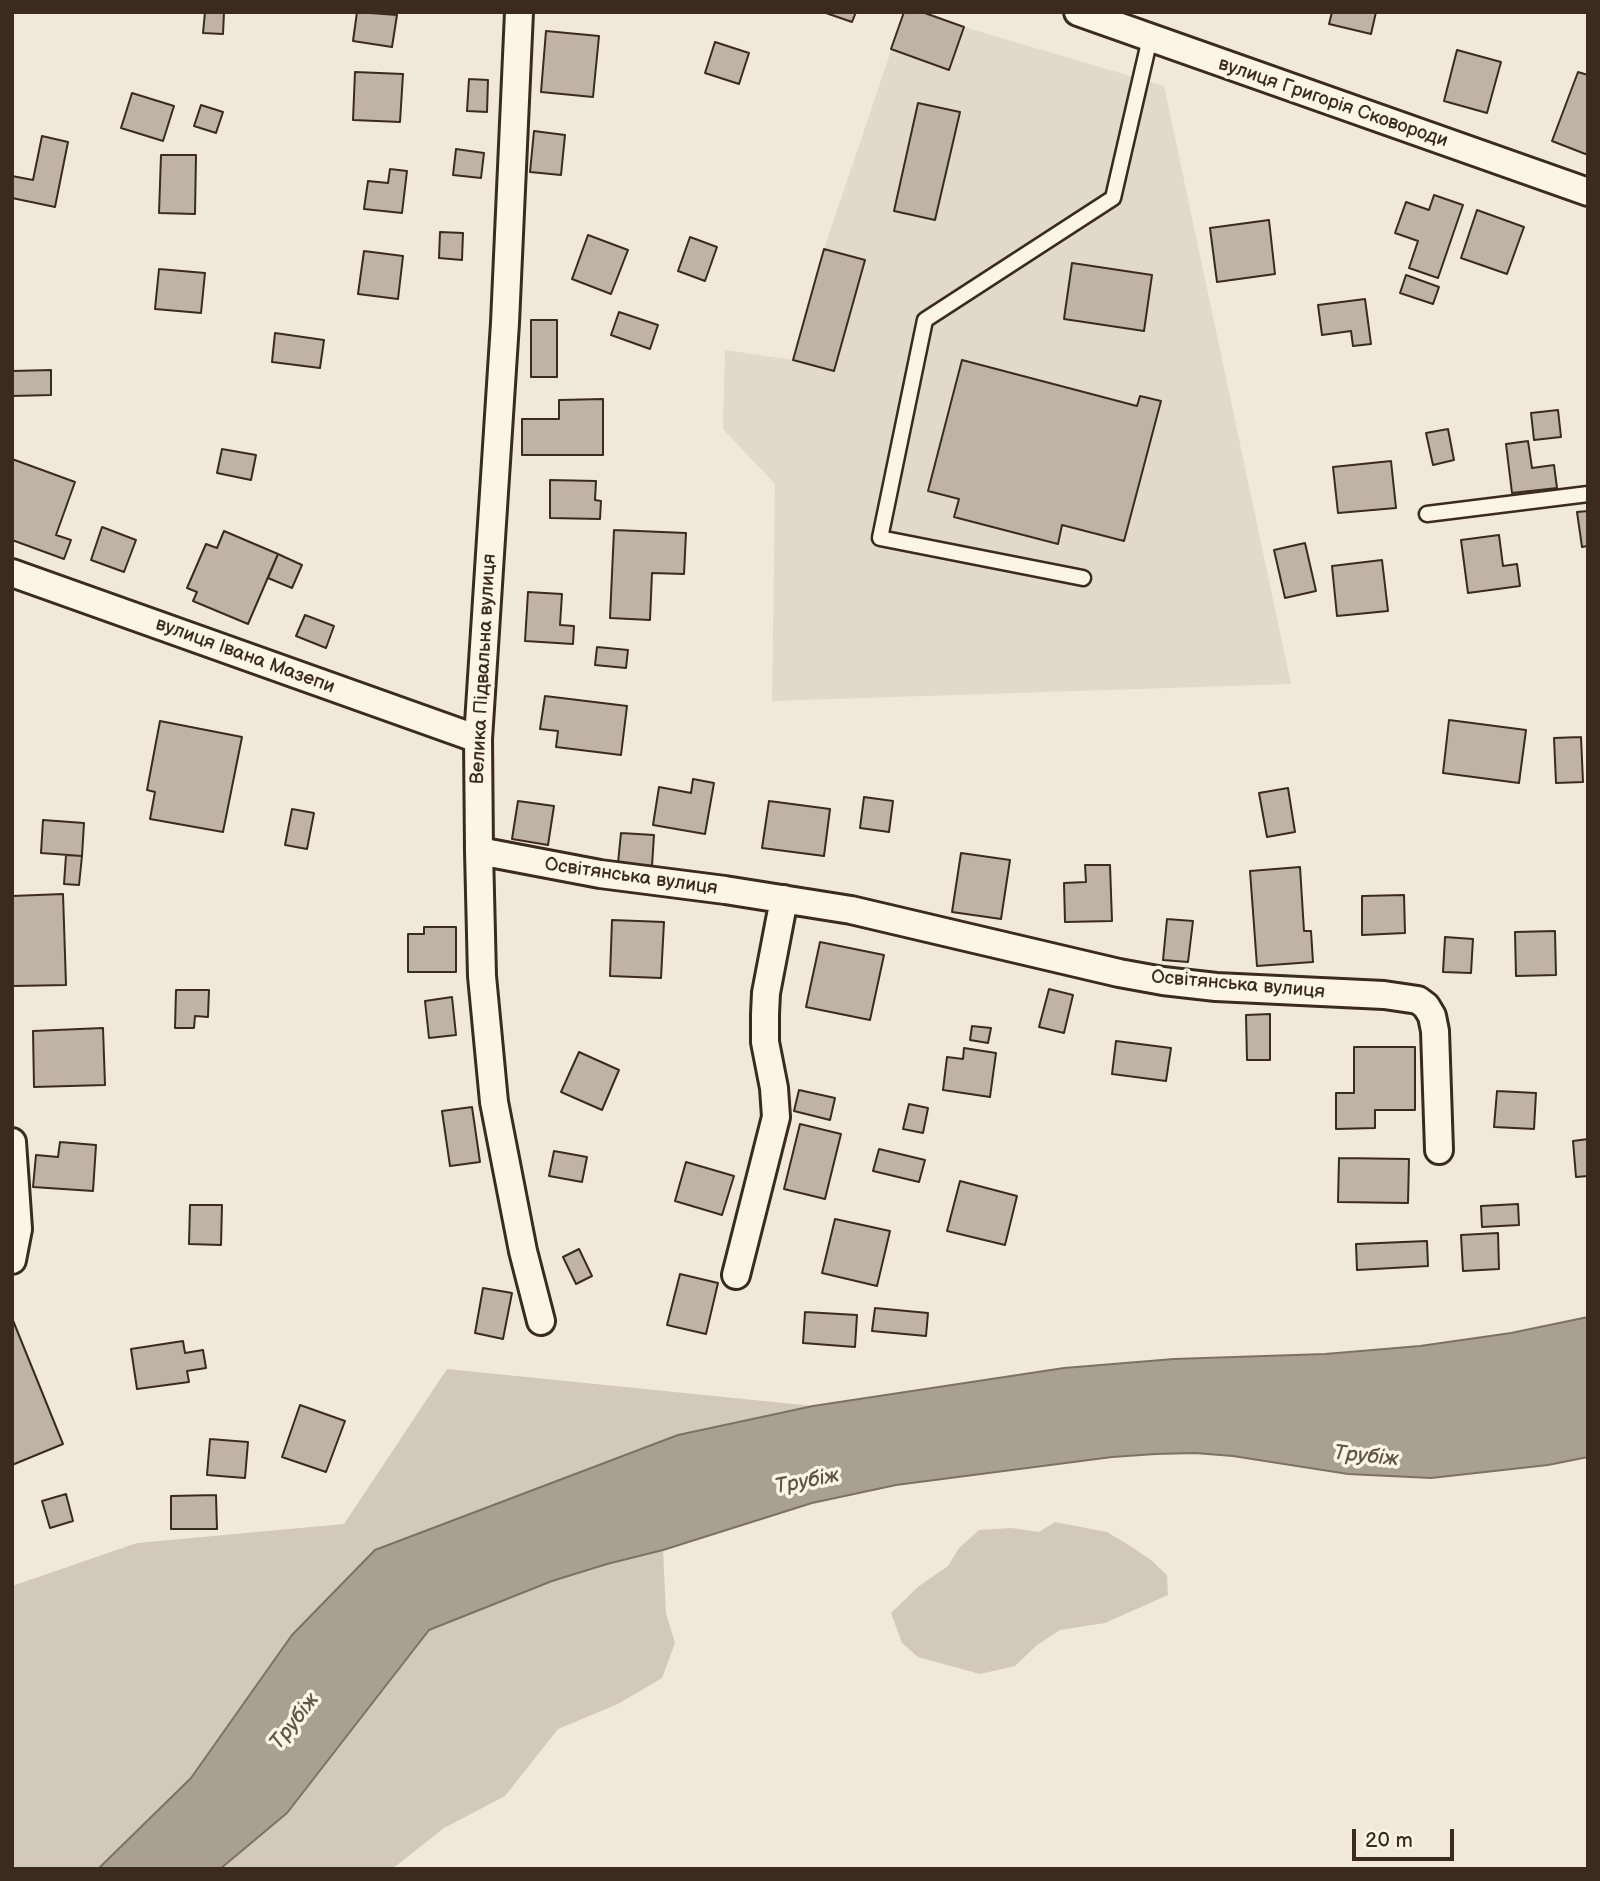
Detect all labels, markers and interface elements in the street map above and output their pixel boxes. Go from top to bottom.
street label: вулиця Григорія Сковороди [1215,53,1451,153]
street label: Велика Підвальна вулиця [467,553,501,785]
street label: вулиця Івана Мазепи [152,613,338,699]
street label: Освітянська вулиця [543,854,719,900]
street label: Освітянська вулиця [1150,966,1326,1004]
water label: Трубіж [1332,1441,1400,1473]
water label: Трубіж [773,1463,841,1501]
water label: Трубіж [265,1689,325,1755]
scale bar [1355,1814,1456,1858]
text: 20 m [1365,1828,1413,1853]

